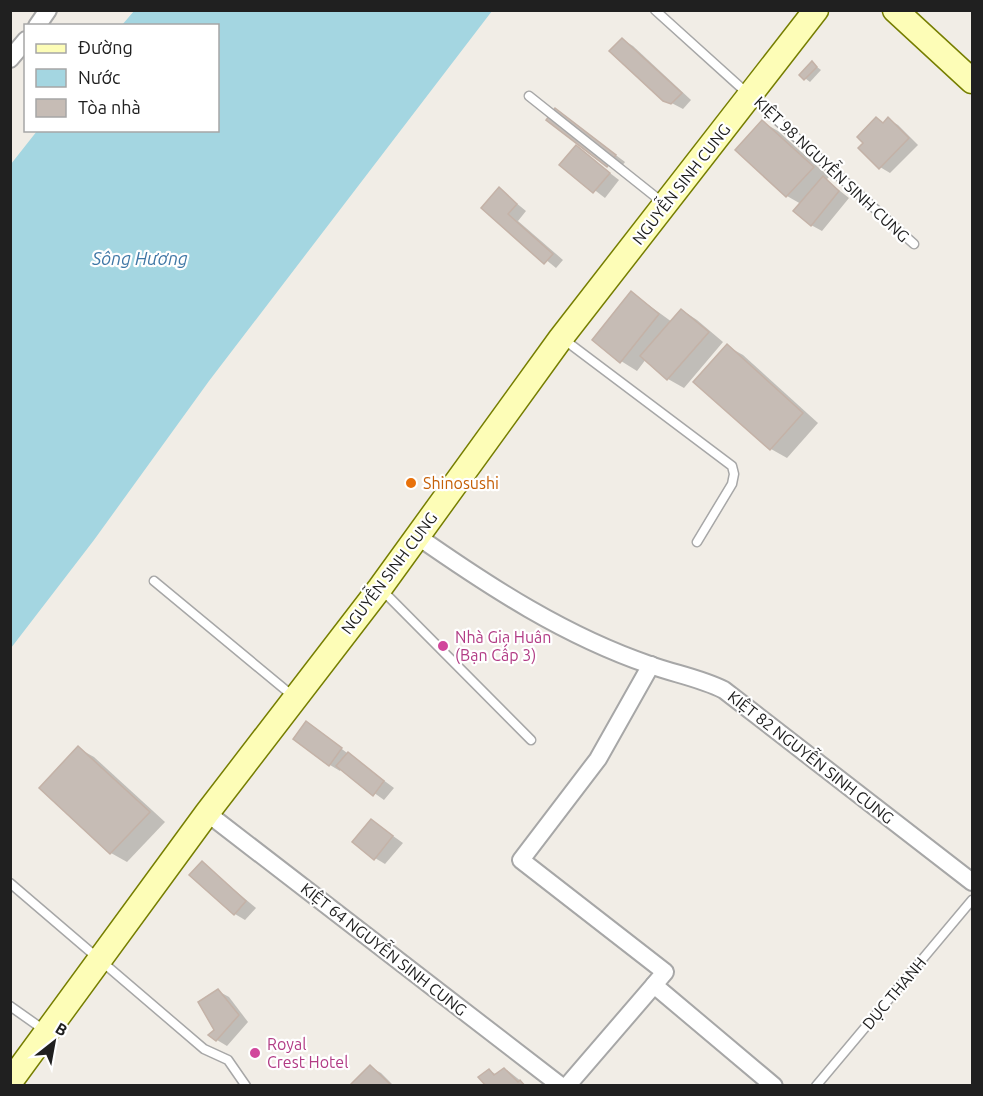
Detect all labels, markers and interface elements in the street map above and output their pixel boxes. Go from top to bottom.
legend [24,24,219,132]
text: Đường [78,37,133,57]
text: Nước [78,67,120,87]
street label: KIỆT 98 NGUYỄN SINH CUNG [751,89,917,245]
text: Tòa nhà [78,97,141,117]
street label: NGUYỄN SINH CUNG [624,117,734,248]
water label: Sông Hương [91,248,188,268]
place label: Shinosushi [423,474,499,492]
marker: Shinosushi [404,476,418,490]
street label: NGUYỄN SINH CUNG [333,505,441,637]
place label: Nhà Gia Huân (Bạn Cấp 3) [455,628,551,665]
marker: Nhà Gia Huân (Bạn Cấp 3) [436,639,450,653]
street label: KIỆT 82 NGUYỄN SINH CUNG [725,683,901,827]
street label: KIỆT 64 NGUYỄN SINH CUNG [298,875,474,1019]
street label: DỤC THANH [859,953,929,1033]
north arrow [24,1012,84,1072]
text: B [53,1019,71,1040]
place label: Royal Crest Hotel [267,1035,348,1071]
marker: Royal Crest Hotel [248,1046,262,1060]

